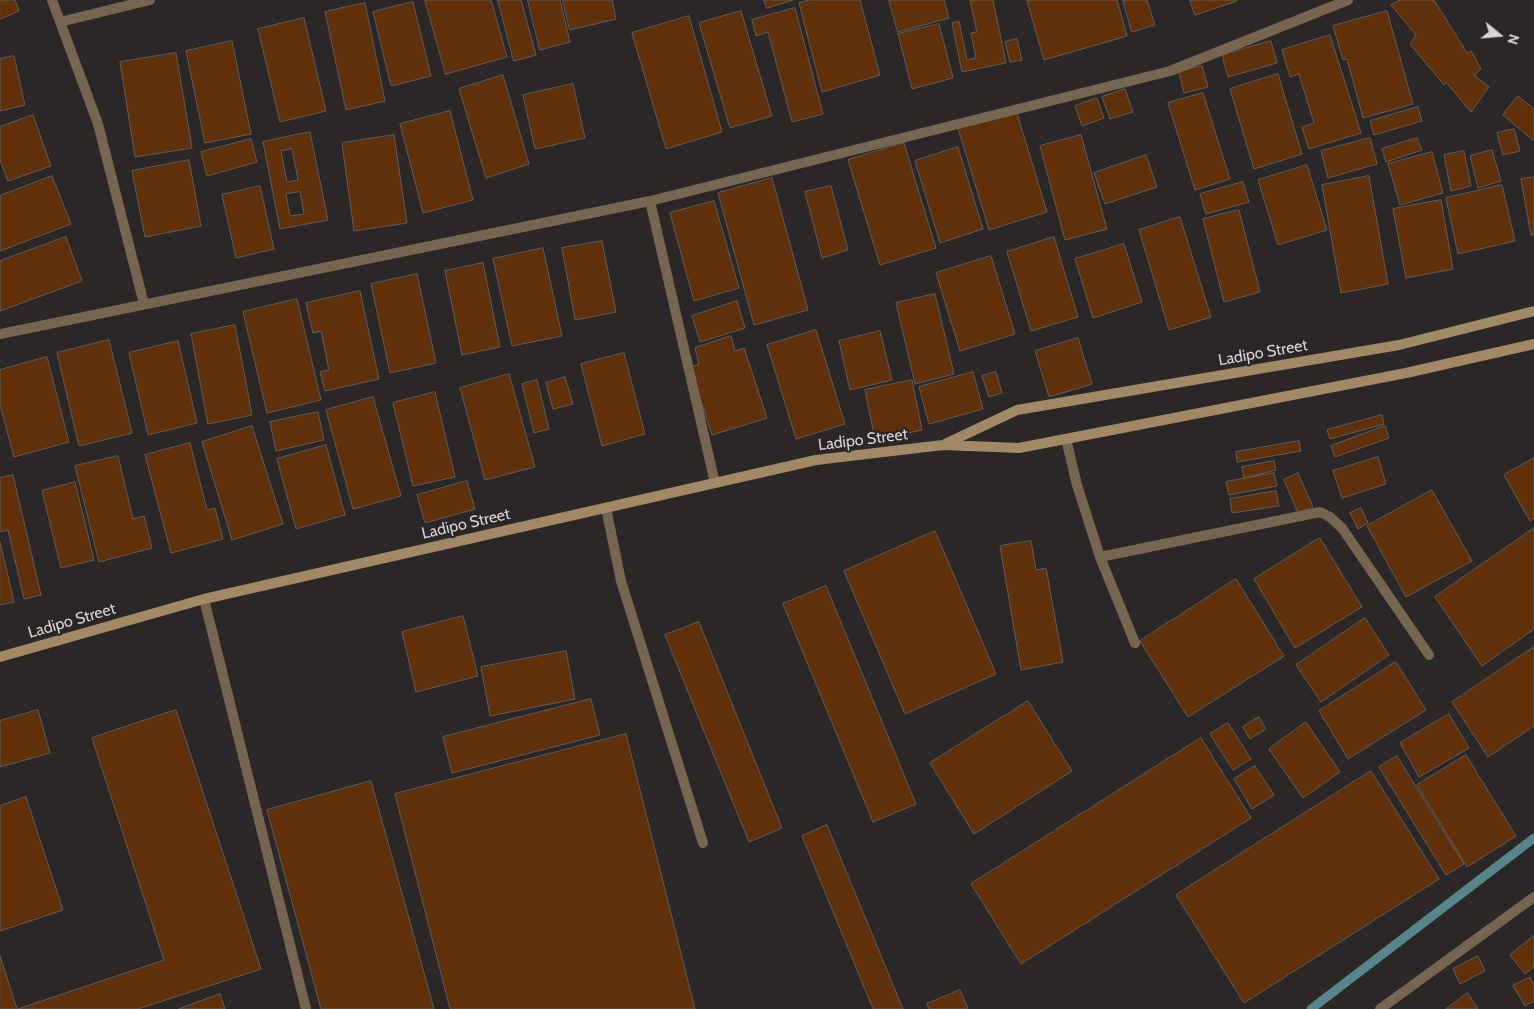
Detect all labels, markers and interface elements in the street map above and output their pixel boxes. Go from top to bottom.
north arrow [1474,10,1524,60]
text: N [1503,32,1523,47]
street label: Ladipo Street [1217,336,1309,370]
street label: Ladipo Street [817,425,909,455]
street label: Ladipo Street [420,504,512,544]
street label: Ladipo Street [26,599,118,643]

